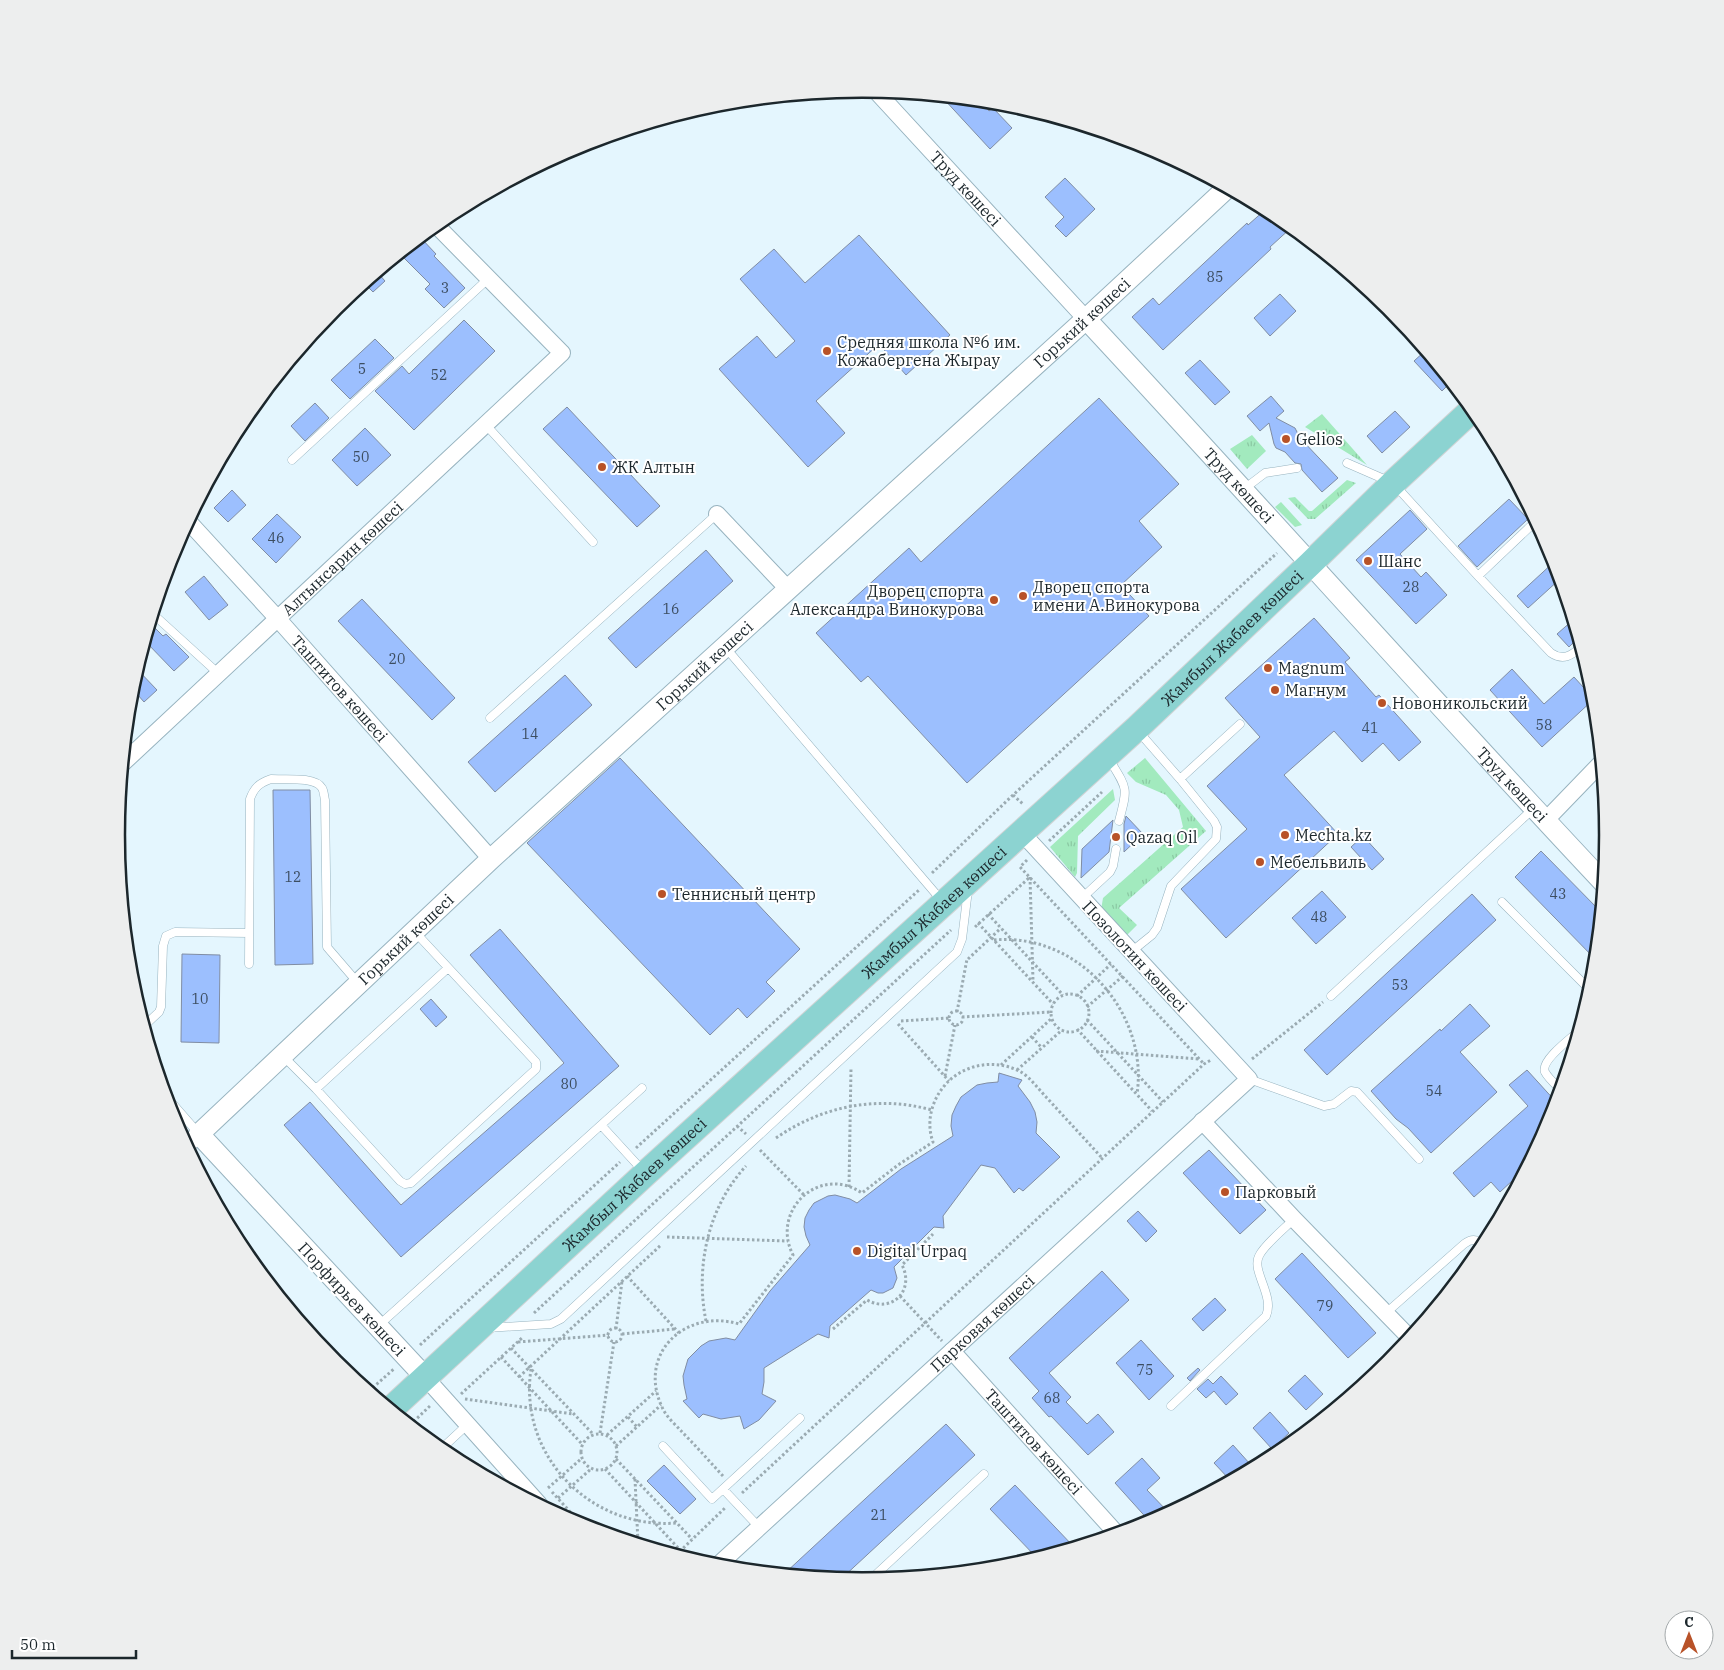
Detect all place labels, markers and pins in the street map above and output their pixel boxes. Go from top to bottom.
place label: Средняя школа №6 им. Кожабергена Жырау [837,332,1021,370]
marker: Средняя школа №6 им. Кожабергена Жырау [821,345,833,357]
place label: Gelios [1296,429,1343,449]
marker: Gelios [1280,433,1292,445]
place label: ЖК Алтын [612,457,695,477]
marker: ЖК Алтын [596,461,608,473]
place label: Шанс [1378,551,1422,571]
marker: Шанс [1362,555,1374,567]
place label: Дворец спорта имени А.Винокурова [1033,577,1200,615]
place label: Дворец спорта Александра Винокурова [790,581,984,619]
marker: Дворец спорта имени А.Винокурова [1017,590,1029,602]
marker: Дворец спорта Александра Винокурова [988,594,1000,606]
place label: Magnum [1278,658,1345,678]
marker: Magnum [1262,662,1274,674]
place label: Магнум [1285,680,1347,700]
marker: Магнум [1269,684,1281,696]
place label: Новоникольский [1392,693,1528,713]
marker: Новоникольский [1376,697,1388,709]
place label: Mechta.kz [1295,825,1372,845]
place label: Qazaq Oil [1126,827,1198,847]
marker: Mechta.kz [1279,829,1291,841]
marker: Qazaq Oil [1110,831,1122,843]
place label: Мебельвиль [1270,852,1367,872]
marker: Мебельвиль [1254,856,1266,868]
place label: Теннисный центр [672,884,816,904]
marker: Теннисный центр [656,888,668,900]
place label: Парковый [1235,1182,1317,1202]
marker: Парковый [1219,1186,1231,1198]
place label: Digital Urpaq [867,1241,968,1261]
marker: Digital Urpaq [851,1245,863,1257]

